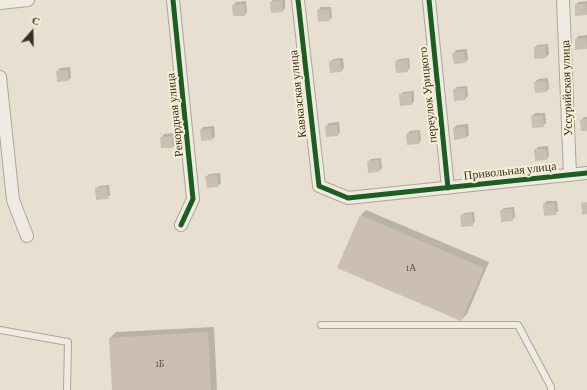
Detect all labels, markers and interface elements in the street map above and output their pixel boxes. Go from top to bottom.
north arrow [12,12,52,52]
text: С [30,14,42,28]
street label: Уссурийская улица [558,40,576,136]
street label: переулок Урицкого [416,46,440,144]
street label: Кавказская улица [286,49,310,139]
street label: Рекордная улица [163,72,187,158]
street label: Привольная улица [463,159,557,183]
house number: 1А [406,262,416,274]
house number: 1Б [155,358,165,370]

